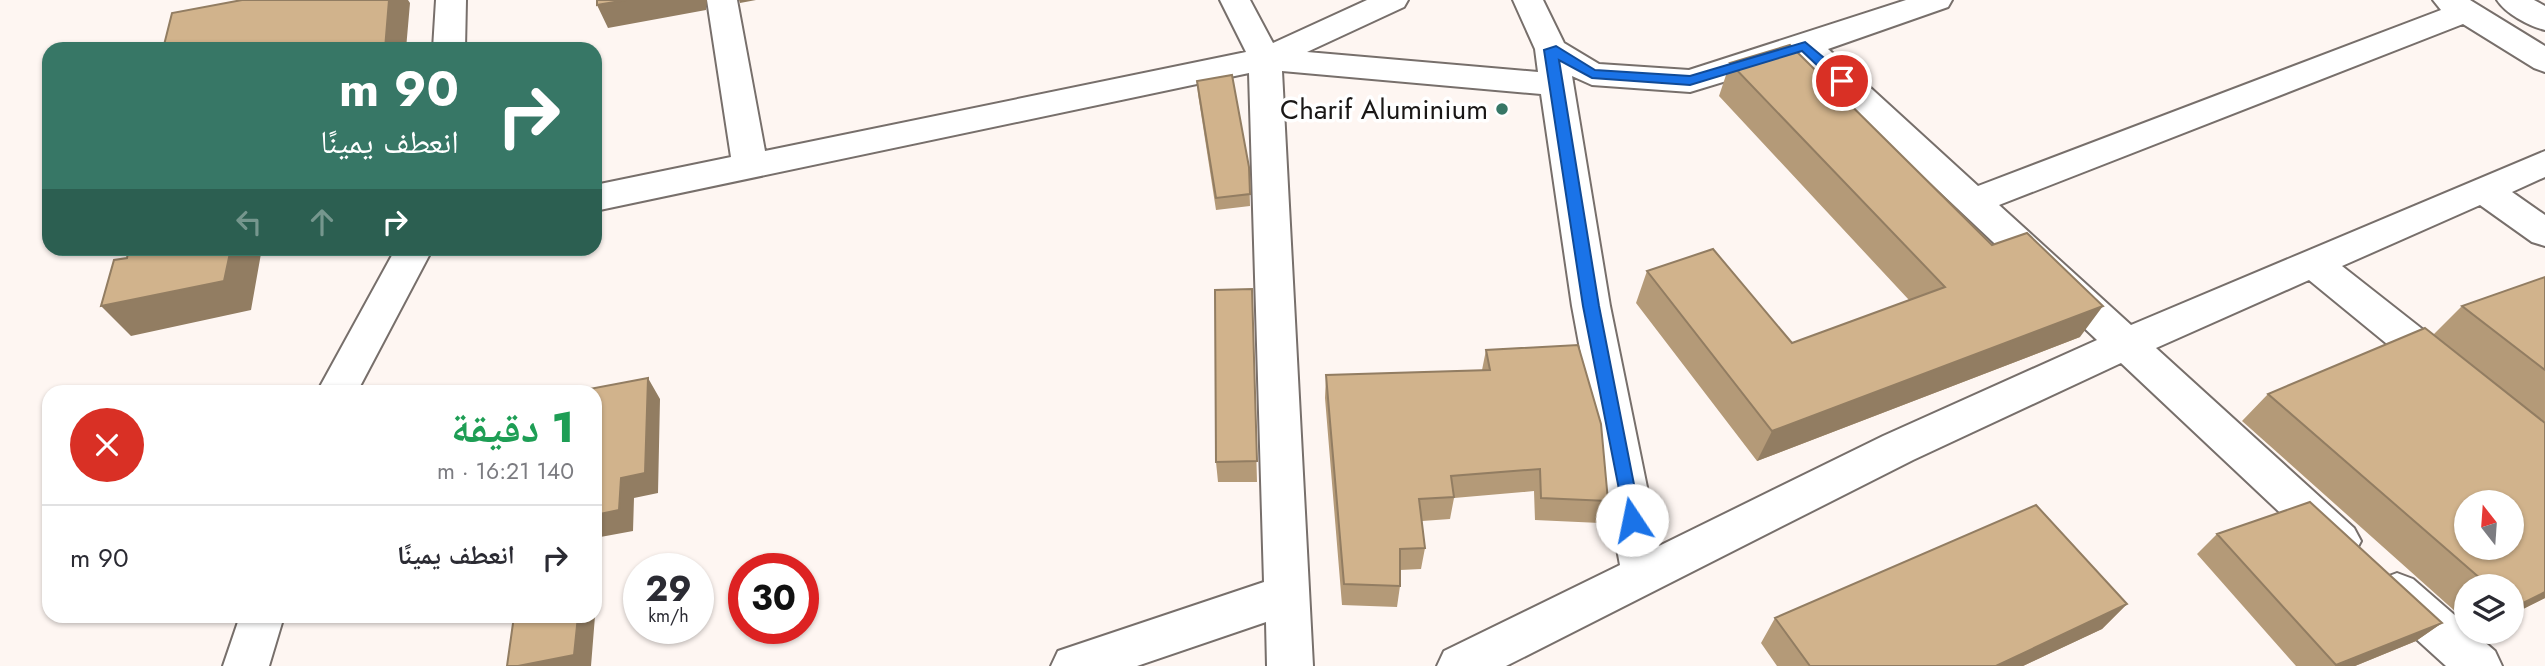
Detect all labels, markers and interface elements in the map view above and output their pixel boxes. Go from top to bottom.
pin [1812,51,1872,111]
text: 90 m [339,54,459,124]
icon: arrive [1823,62,1861,100]
icon: right [483,70,574,161]
place label: Charif Aluminium [1280,89,1488,130]
marker: Charif Aluminium [1494,101,1510,117]
text: انعطف يمينًا [320,119,459,165]
icon: left [230,203,268,241]
icon: ahead [303,203,341,241]
icon: right [376,203,414,241]
text: 1 دقيقة [451,397,574,458]
button: close [70,408,144,482]
text: 140 m · 16:21 [437,454,574,488]
position arrow [1595,483,1669,557]
north arrow [2454,490,2524,560]
map controls [2454,490,2524,644]
text: انعطف يمينًا [397,536,515,574]
text: 90 m [70,539,129,577]
icon: right [536,539,574,577]
speed limit sign: 30 [728,553,819,644]
text: 29 [645,564,692,614]
button: layers [2454,574,2524,644]
text: km/h [648,603,689,629]

